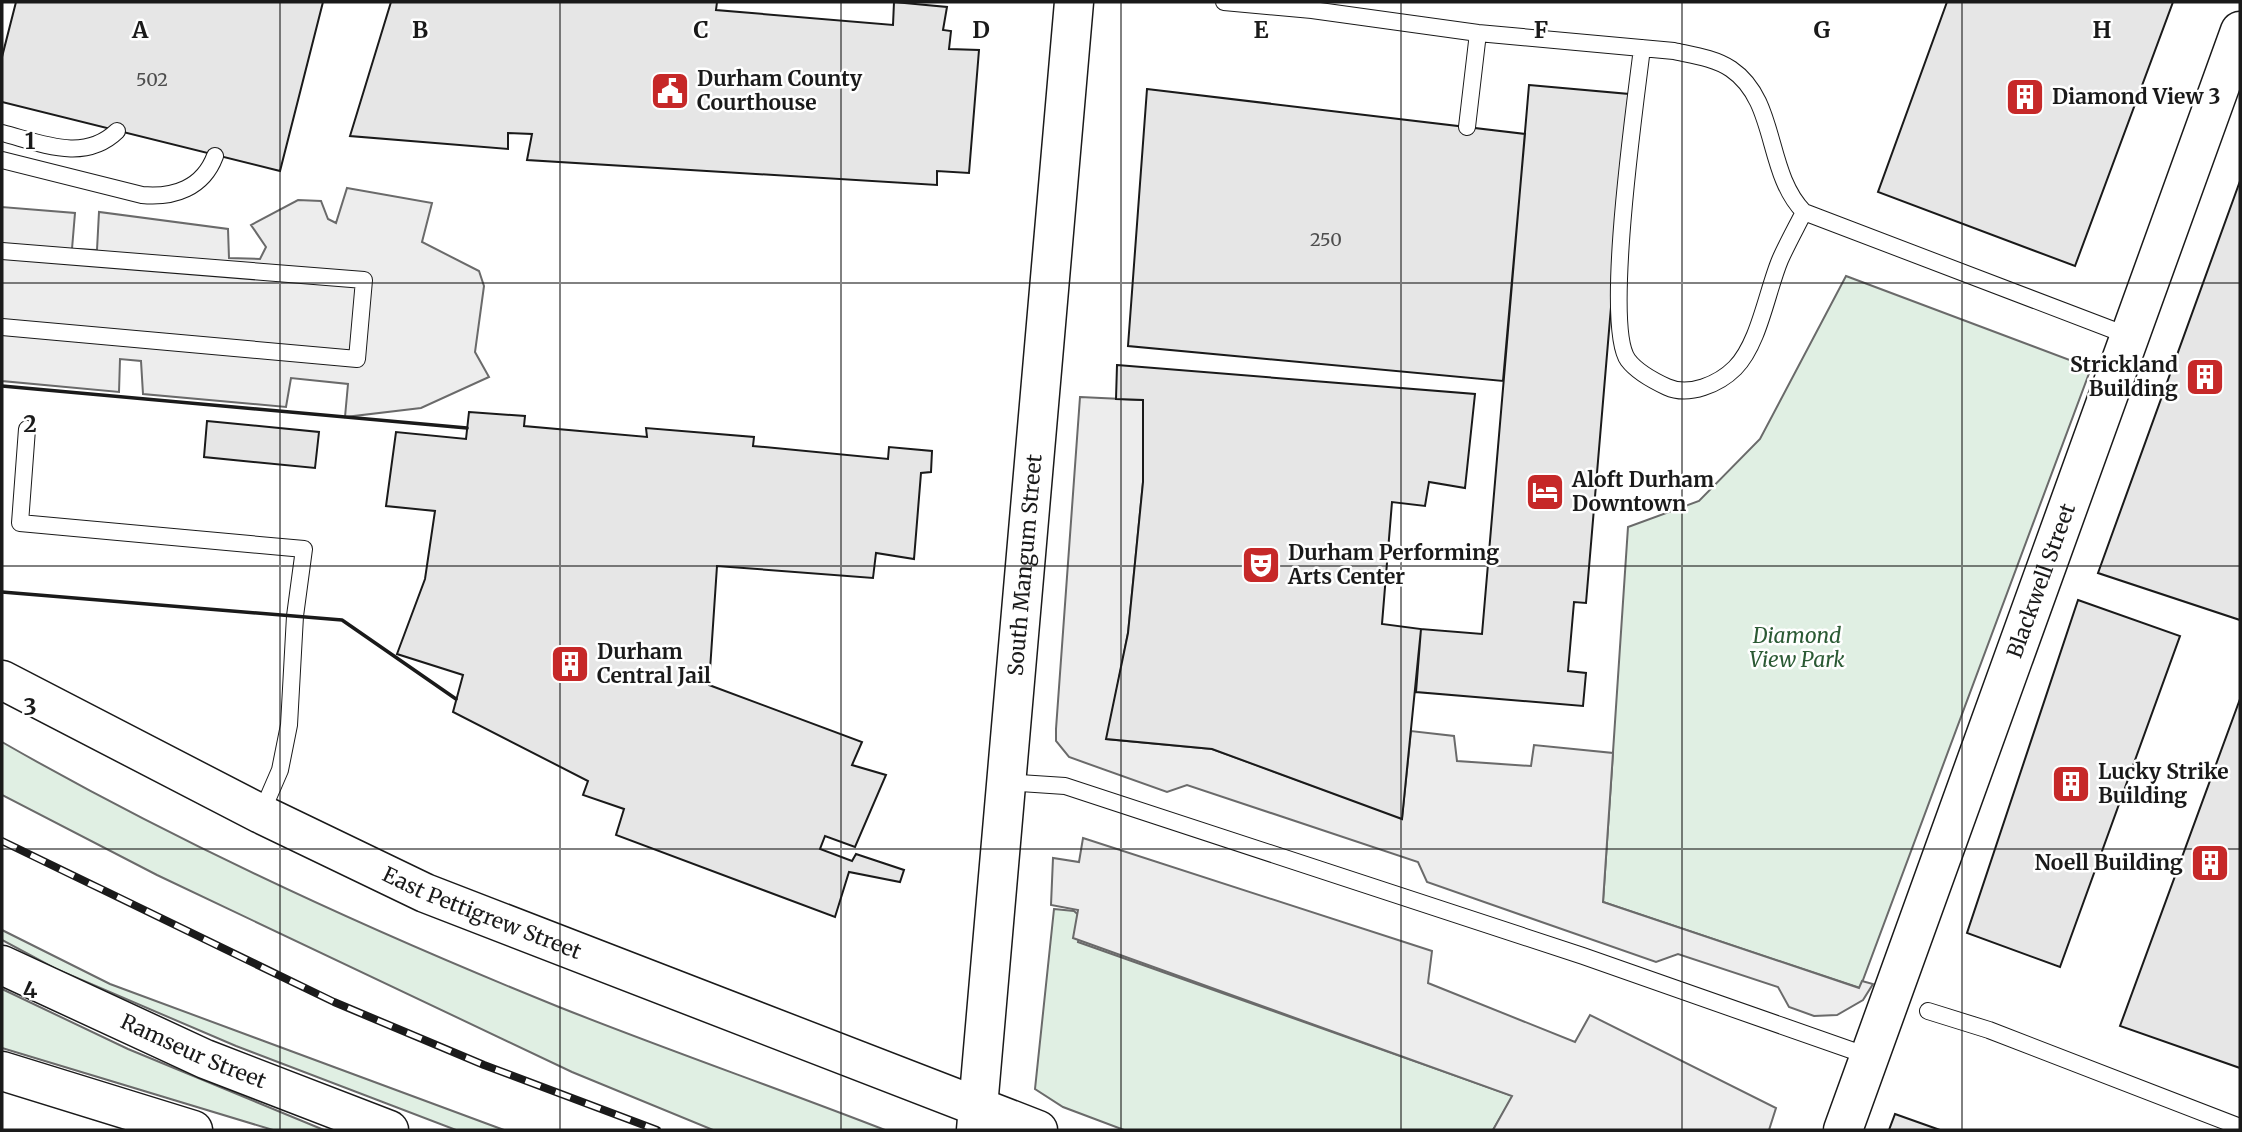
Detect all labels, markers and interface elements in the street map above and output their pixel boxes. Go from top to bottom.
text: A [131,15,149,44]
text: B [412,15,428,44]
text: C [693,15,709,44]
text: D [972,15,990,44]
text: E [1253,15,1269,44]
text: F [1534,15,1548,44]
text: G [1814,15,1831,44]
text: H [2093,15,2112,44]
place label: Durham County Courthouse [697,65,863,116]
house number: 502 [136,68,168,91]
public building icon: Durham County Courthouse [649,70,691,112]
building icon: Diamond View 3 [2004,76,2046,118]
place label: Diamond View 3 [2052,83,2220,110]
text: 1 [25,126,36,155]
house number: 250 [1310,228,1342,251]
place label: Strickland Building [2070,351,2178,402]
building icon: Strickland Building [2184,356,2226,398]
text: 2 [23,409,37,438]
street label: South Mangum Street [1002,453,1048,677]
place label: Aloft Durham Downtown [1571,466,1714,517]
hotel icon: Aloft Durham Downtown [1524,471,1566,513]
street label: Blackwell Street [2001,500,2081,661]
place label: Durham Performing Arts Center [1287,539,1499,590]
theatre icon: Durham Performing Arts Center [1240,544,1282,586]
park label: Diamond View Park [1749,622,1845,673]
place label: Durham Central Jail [597,638,711,689]
building icon: Durham Central Jail [549,643,591,685]
text: 3 [23,692,37,721]
place label: Lucky Strike Building [2098,758,2229,809]
building icon: Lucky Strike Building [2050,763,2092,805]
building icon: Noell Building [2189,842,2231,884]
place label: Noell Building [2035,849,2183,876]
street label: East Pettigrew Street [378,861,585,965]
text: 4 [23,975,38,1004]
street label: Ramseur Street [116,1008,270,1094]

